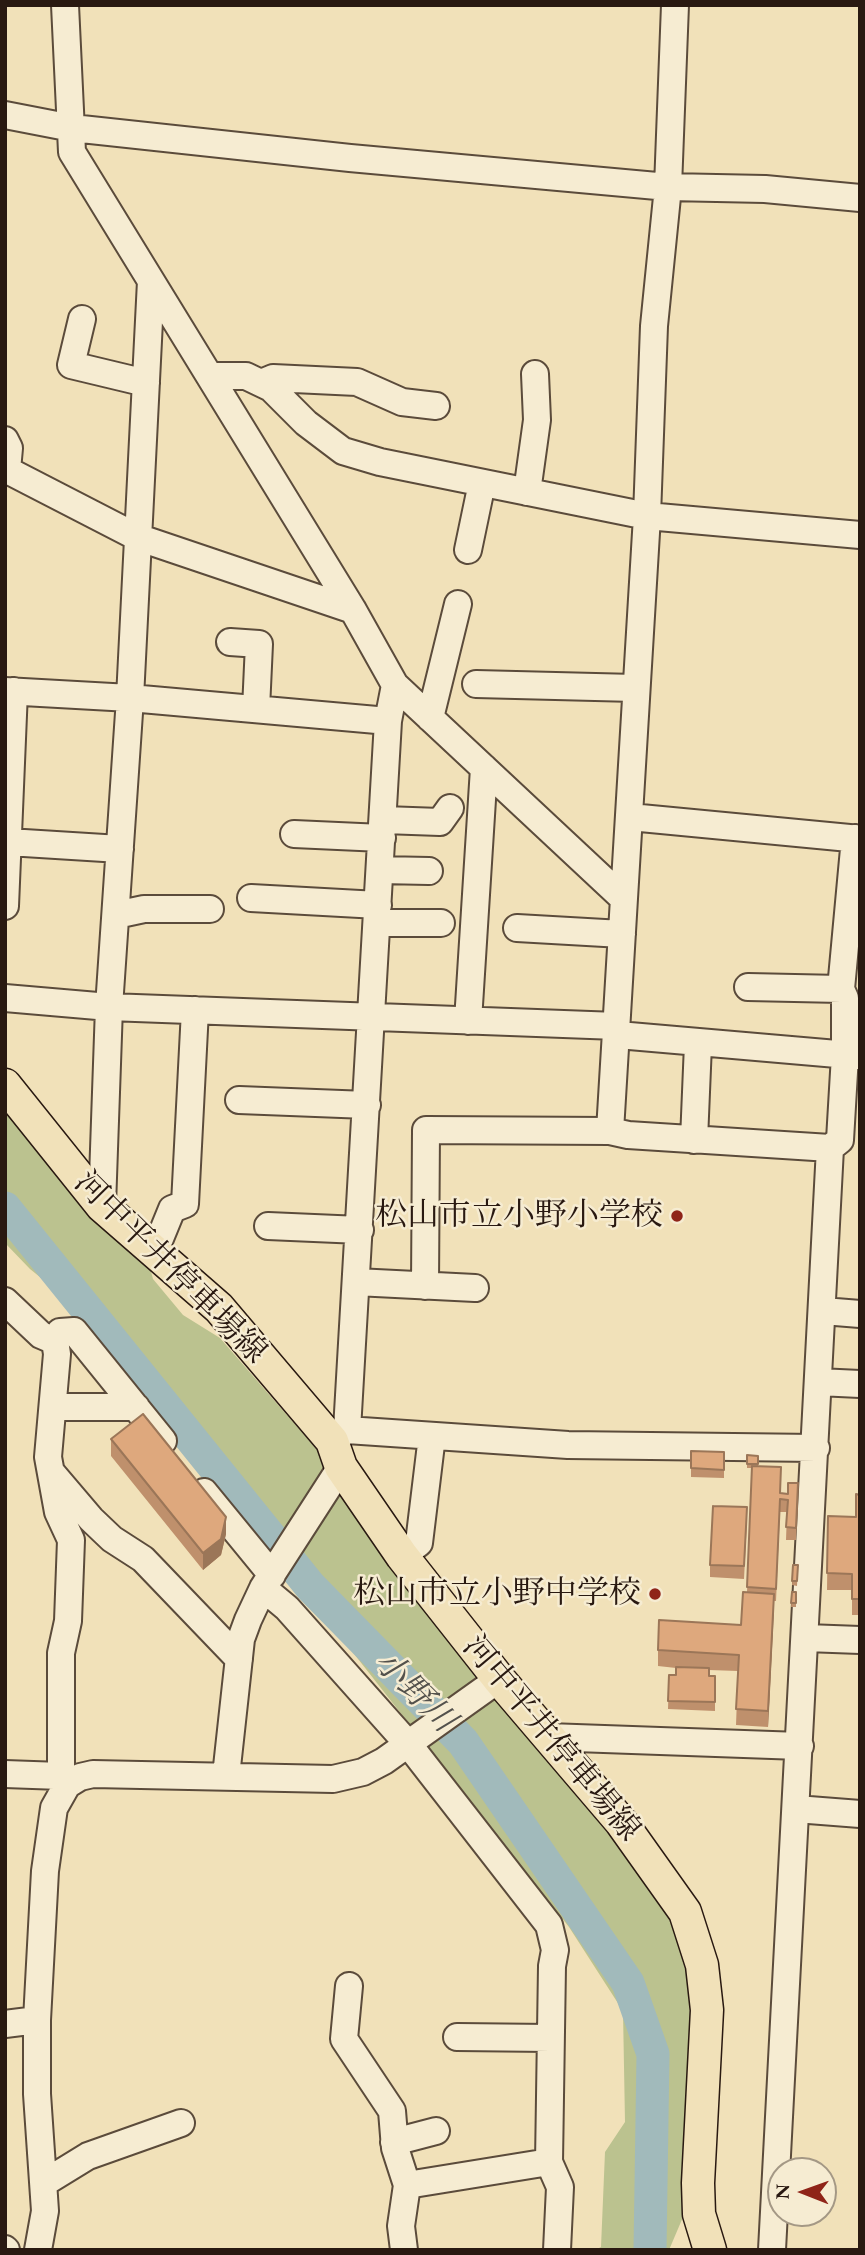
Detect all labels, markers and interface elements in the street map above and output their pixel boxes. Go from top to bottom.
street label: 河中平井停車場線 [66,1164,274,1372]
place label: 松山市立小野小学校 [375,1197,663,1235]
marker: 松山市立小野小学校 [669,1208,685,1224]
place label: 松山市立小野中学校 [353,1575,641,1613]
marker: 松山市立小野中学校 [647,1586,663,1602]
street label: 河中平井停車場線 [454,1629,648,1849]
water label: 小野川 [365,1643,463,1741]
north arrow [767,2157,837,2227]
text: N [770,2184,795,2200]

